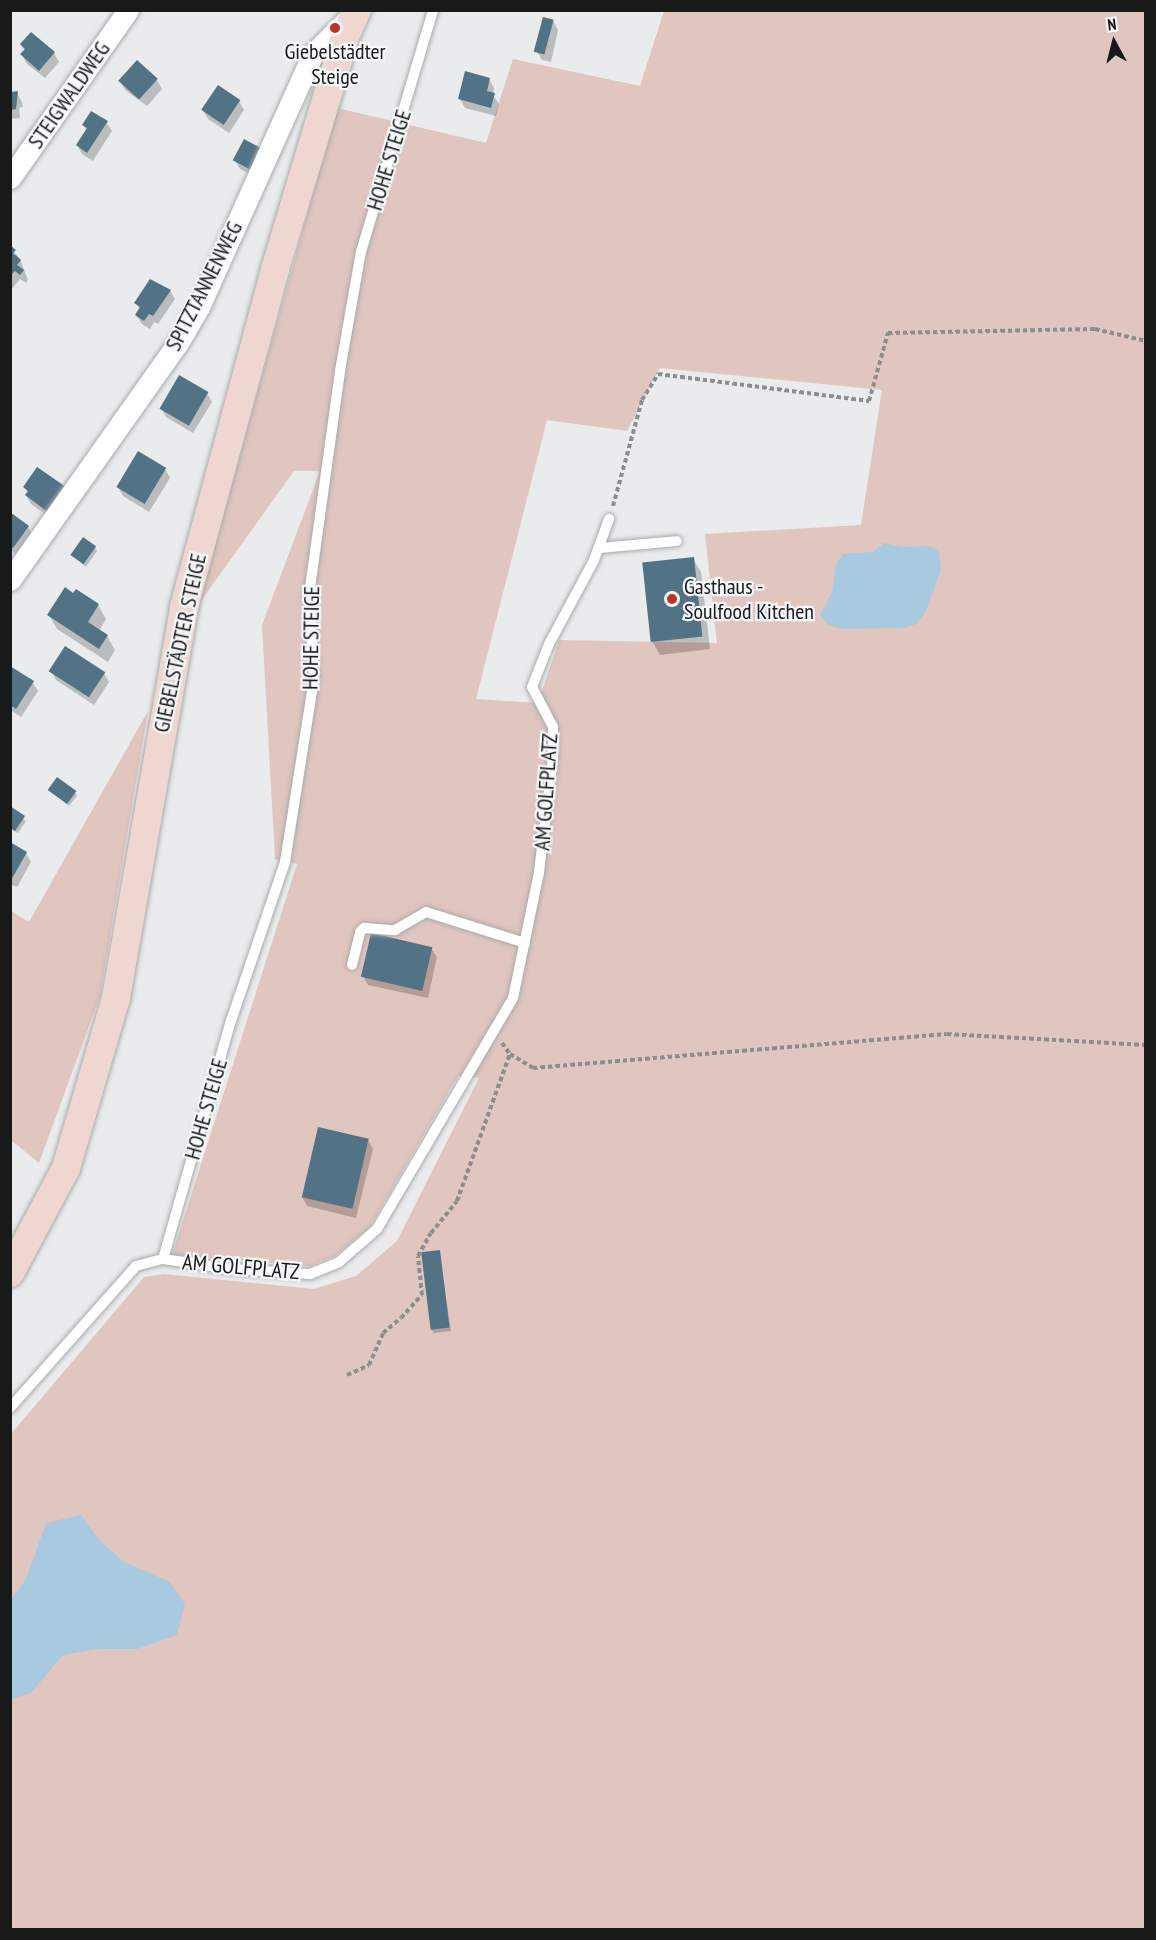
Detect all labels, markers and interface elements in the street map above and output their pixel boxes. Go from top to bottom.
north arrow [1084,12,1144,72]
text: N [1106,14,1117,35]
marker: Giebelstädter Steige [328,21,342,35]
street label: STEIGWALDWEG [22,36,116,154]
place label: Giebelstädter Steige [284,38,386,90]
street label: HOHE STEIGE [361,106,417,214]
street label: SPITZTANNENWEG [160,217,248,355]
street label: GIEBELSTÄDTER STEIGE [148,551,212,735]
place label: Gasthaus - Soulfood Kitchen [684,573,814,624]
street label: HOHE STEIGE [297,586,325,690]
marker: Gasthaus - Soulfood Kitchen [665,592,679,606]
street label: AM GOLFPLATZ [529,733,563,851]
street label: HOHE STEIGE [179,1055,233,1163]
street label: AM GOLFPLATZ [181,1249,301,1285]

